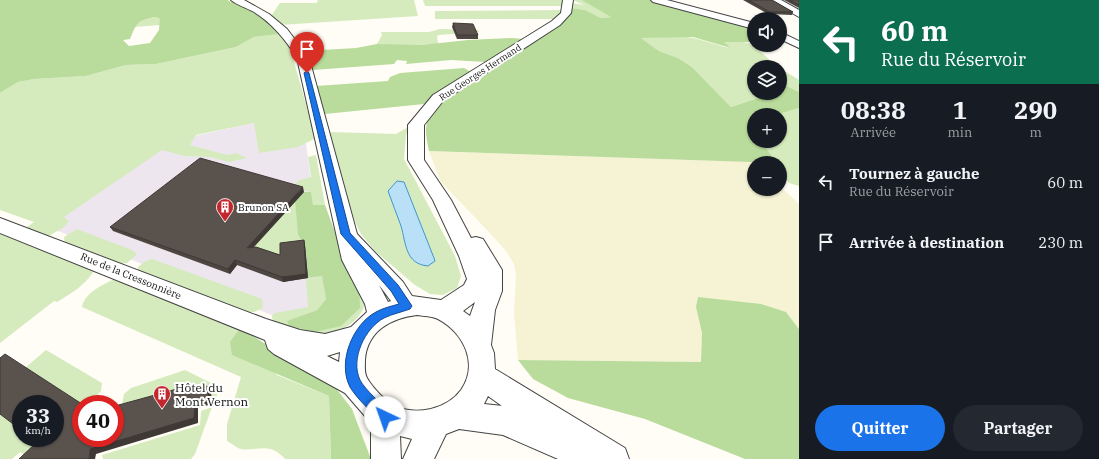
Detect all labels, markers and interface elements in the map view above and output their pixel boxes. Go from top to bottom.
map controls [747,12,787,196]
button: sound [747,12,787,52]
text: 60 m [881,12,948,49]
icon: left [815,16,867,68]
pin [290,32,324,73]
icon: arrive [296,38,318,60]
street label: Rue Georges Hermand [437,41,524,103]
text: Rue du Réservoir [881,48,1026,71]
button: layers [747,60,787,100]
text: 08:38 [841,94,906,126]
text: 1 [953,94,967,126]
text: 290 [1014,94,1057,126]
button: + [747,108,787,148]
text: Arrivée [851,124,896,141]
text: min [947,124,972,141]
text: m [1029,124,1042,141]
button: − [747,156,787,196]
text: Tournez à gauche [849,164,980,183]
icon: left [815,171,837,193]
text: 60 m [1047,173,1083,192]
text: Rue du Réservoir [849,183,954,200]
building icon: Brunon SA [215,197,235,222]
place label: Brunon SA [238,201,289,214]
icon: arrive [815,231,837,253]
text: Arrivée à destination [849,233,1004,252]
text: 230 m [1038,233,1083,252]
street label: Rue de la Cressonnière [79,250,183,302]
place label: Hôtel du Mont Vernon [175,380,248,409]
building icon: Hôtel du Mont Vernon [152,384,172,409]
speed limit sign: 40 [72,395,124,447]
position arrow [364,396,406,438]
text: 33 [26,402,50,429]
button: Quitter [815,405,945,451]
button: Partager [953,405,1083,451]
text: km/h [25,424,51,437]

